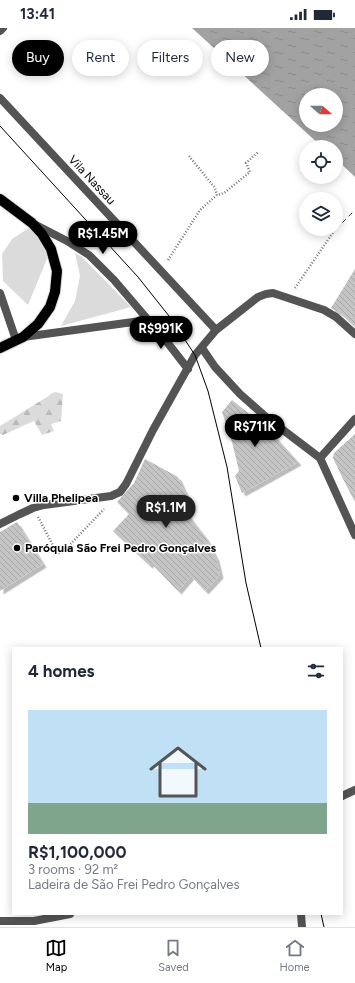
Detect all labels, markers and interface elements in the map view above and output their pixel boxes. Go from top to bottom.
text: 13:41 [20,5,55,23]
chip: Buy [12,40,64,76]
chip: Rent [72,40,129,76]
chip: Filters [137,40,203,76]
chip: New [211,40,269,76]
north arrow [299,88,343,132]
map controls [299,88,343,236]
button: locate [299,140,343,184]
street label: Vila Nassau [66,152,118,208]
button: layers [299,192,343,236]
pin: R$1.45M [66,221,140,255]
text: R$1.45M [77,226,129,241]
pin: R$991K [128,316,194,350]
text: R$991K [139,321,183,336]
pin: R$711K [222,414,288,448]
text: R$711K [234,419,276,434]
place label: Villa Phelipea [24,491,98,505]
marker: Villa Phelipea [11,493,21,503]
pin: R$1.1M [133,495,199,529]
text: R$1.1M [146,500,186,515]
place label: Paróquia São Frei Pedro Gonçalves [25,541,217,555]
marker: Paróquia São Frei Pedro Gonçalves [12,543,22,553]
icon: filters [305,660,327,682]
text: 4 homes [28,661,95,681]
icon: home [142,736,214,808]
text: R$1,100,000 [28,842,127,862]
text: 3 rooms · 92 m² [28,862,118,877]
text: Ladeira de São Frei Pedro Gonçalves [28,877,240,892]
tab: Map [45,937,67,974]
tab: Saved [158,937,189,974]
tab: Home [280,937,310,974]

